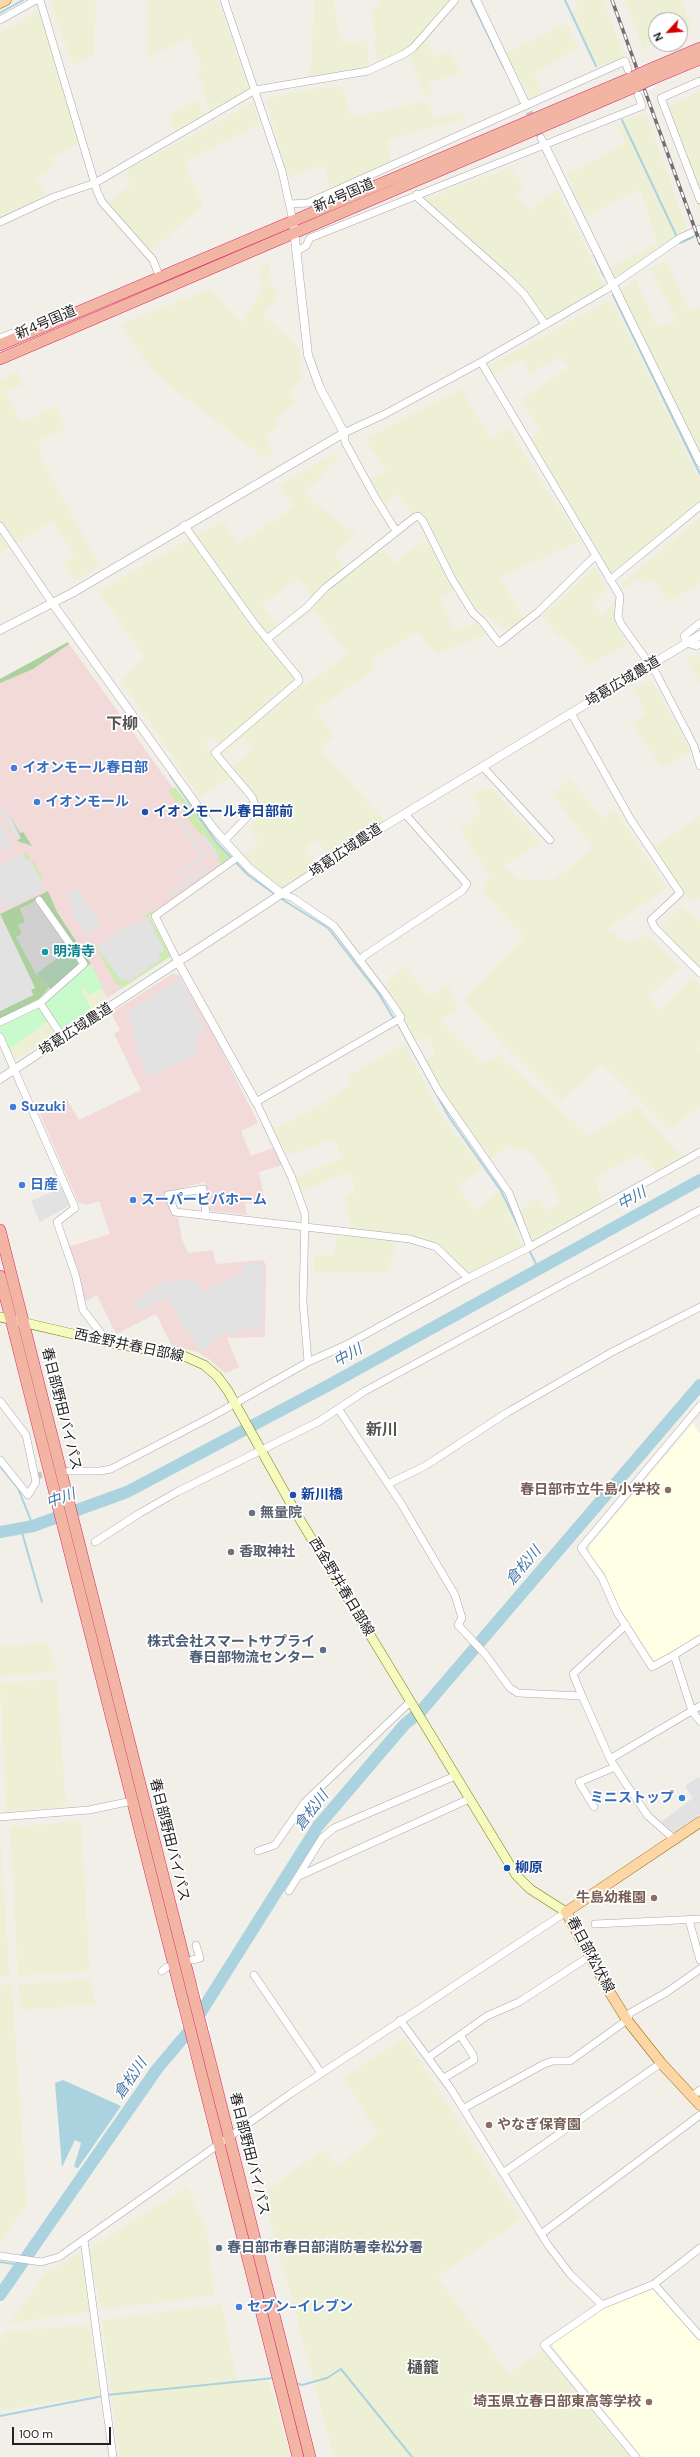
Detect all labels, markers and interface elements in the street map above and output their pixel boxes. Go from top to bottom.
north arrow [648,12,688,52]
text: N [650,30,666,43]
street label: 新4号国道 [311,176,377,216]
street label: 新4号国道 [13,303,79,343]
street label: 埼葛広域農道 [583,653,663,711]
district label: 下柳 [106,715,138,735]
place label: イオンモール春日部 [22,760,148,776]
marker: イオンモール春日部 [9,763,19,773]
place label: イオンモール [45,794,129,810]
marker: イオンモール [32,797,42,807]
place label: イオンモール春日部前 [153,804,293,820]
marker: イオンモール春日部前 [140,807,150,817]
street label: 埼葛広域農道 [306,821,386,881]
place label: 明清寺 [53,944,95,960]
marker: 明清寺 [40,947,50,957]
street label: 埼葛広域農道 [36,1000,116,1060]
place label: Suzuki [21,1099,65,1115]
marker: Suzuki [8,1102,18,1112]
place label: 日産 [30,1177,58,1193]
marker: 日産 [17,1180,27,1190]
water label: 中川 [615,1184,649,1214]
place label: スーパービバホーム [141,1192,267,1208]
marker: スーパービバホーム [128,1195,138,1205]
street label: 西金野井春日部線 [72,1326,186,1366]
water label: 中川 [331,1341,365,1371]
street label: 春日部野田バイパス [38,1346,84,1472]
district label: 新川 [366,1421,398,1441]
place label: 春日部市立牛島小学校 [520,1482,660,1498]
water label: 中川 [44,1485,78,1513]
marker: 春日部市立牛島小学校 [663,1485,673,1495]
place label: 新川橋 [301,1487,343,1503]
marker: 新川橋 [288,1490,298,1500]
place label: 無量院 [260,1505,302,1521]
marker: 無量院 [247,1508,257,1518]
street label: 西金野井春日部線 [305,1535,377,1639]
water label: 倉松川 [503,1543,545,1589]
place label: 香取神社 [239,1544,295,1560]
marker: 香取神社 [226,1547,236,1557]
place label: 株式会社スマートサプライ 春日部物流センター [147,1634,315,1666]
marker: 株式会社スマートサプライ 春日部物流センター [318,1645,328,1655]
street label: 春日部野田バイパス [146,1777,192,1903]
water label: 倉松川 [291,1788,333,1834]
place label: ミニストップ [590,1790,674,1806]
marker: ミニストップ [677,1793,687,1803]
place label: 柳原 [515,1860,543,1876]
marker: 柳原 [502,1863,512,1873]
place label: 牛島幼稚園 [576,1890,646,1906]
marker: 牛島幼稚園 [649,1893,659,1903]
street label: 春日部松伏線 [563,1914,617,1996]
water label: 倉松川 [111,2055,151,2103]
street label: 春日部野田バイパス [226,2091,272,2217]
place label: やなぎ保育園 [497,2117,581,2133]
marker: やなぎ保育園 [484,2120,494,2130]
place label: 春日部市春日部消防署幸松分署 [227,2240,423,2256]
marker: 春日部市春日部消防署幸松分署 [214,2243,224,2253]
place label: セブン-イレブン [247,2299,353,2315]
marker: セブン-イレブン [234,2302,244,2312]
district label: 樋籠 [407,2359,439,2379]
place label: 埼玉県立春日部東高等学校 [473,2394,641,2410]
marker: 埼玉県立春日部東高等学校 [644,2397,654,2407]
scale bar [14,2419,113,2445]
text: 100 m [19,2426,53,2442]

